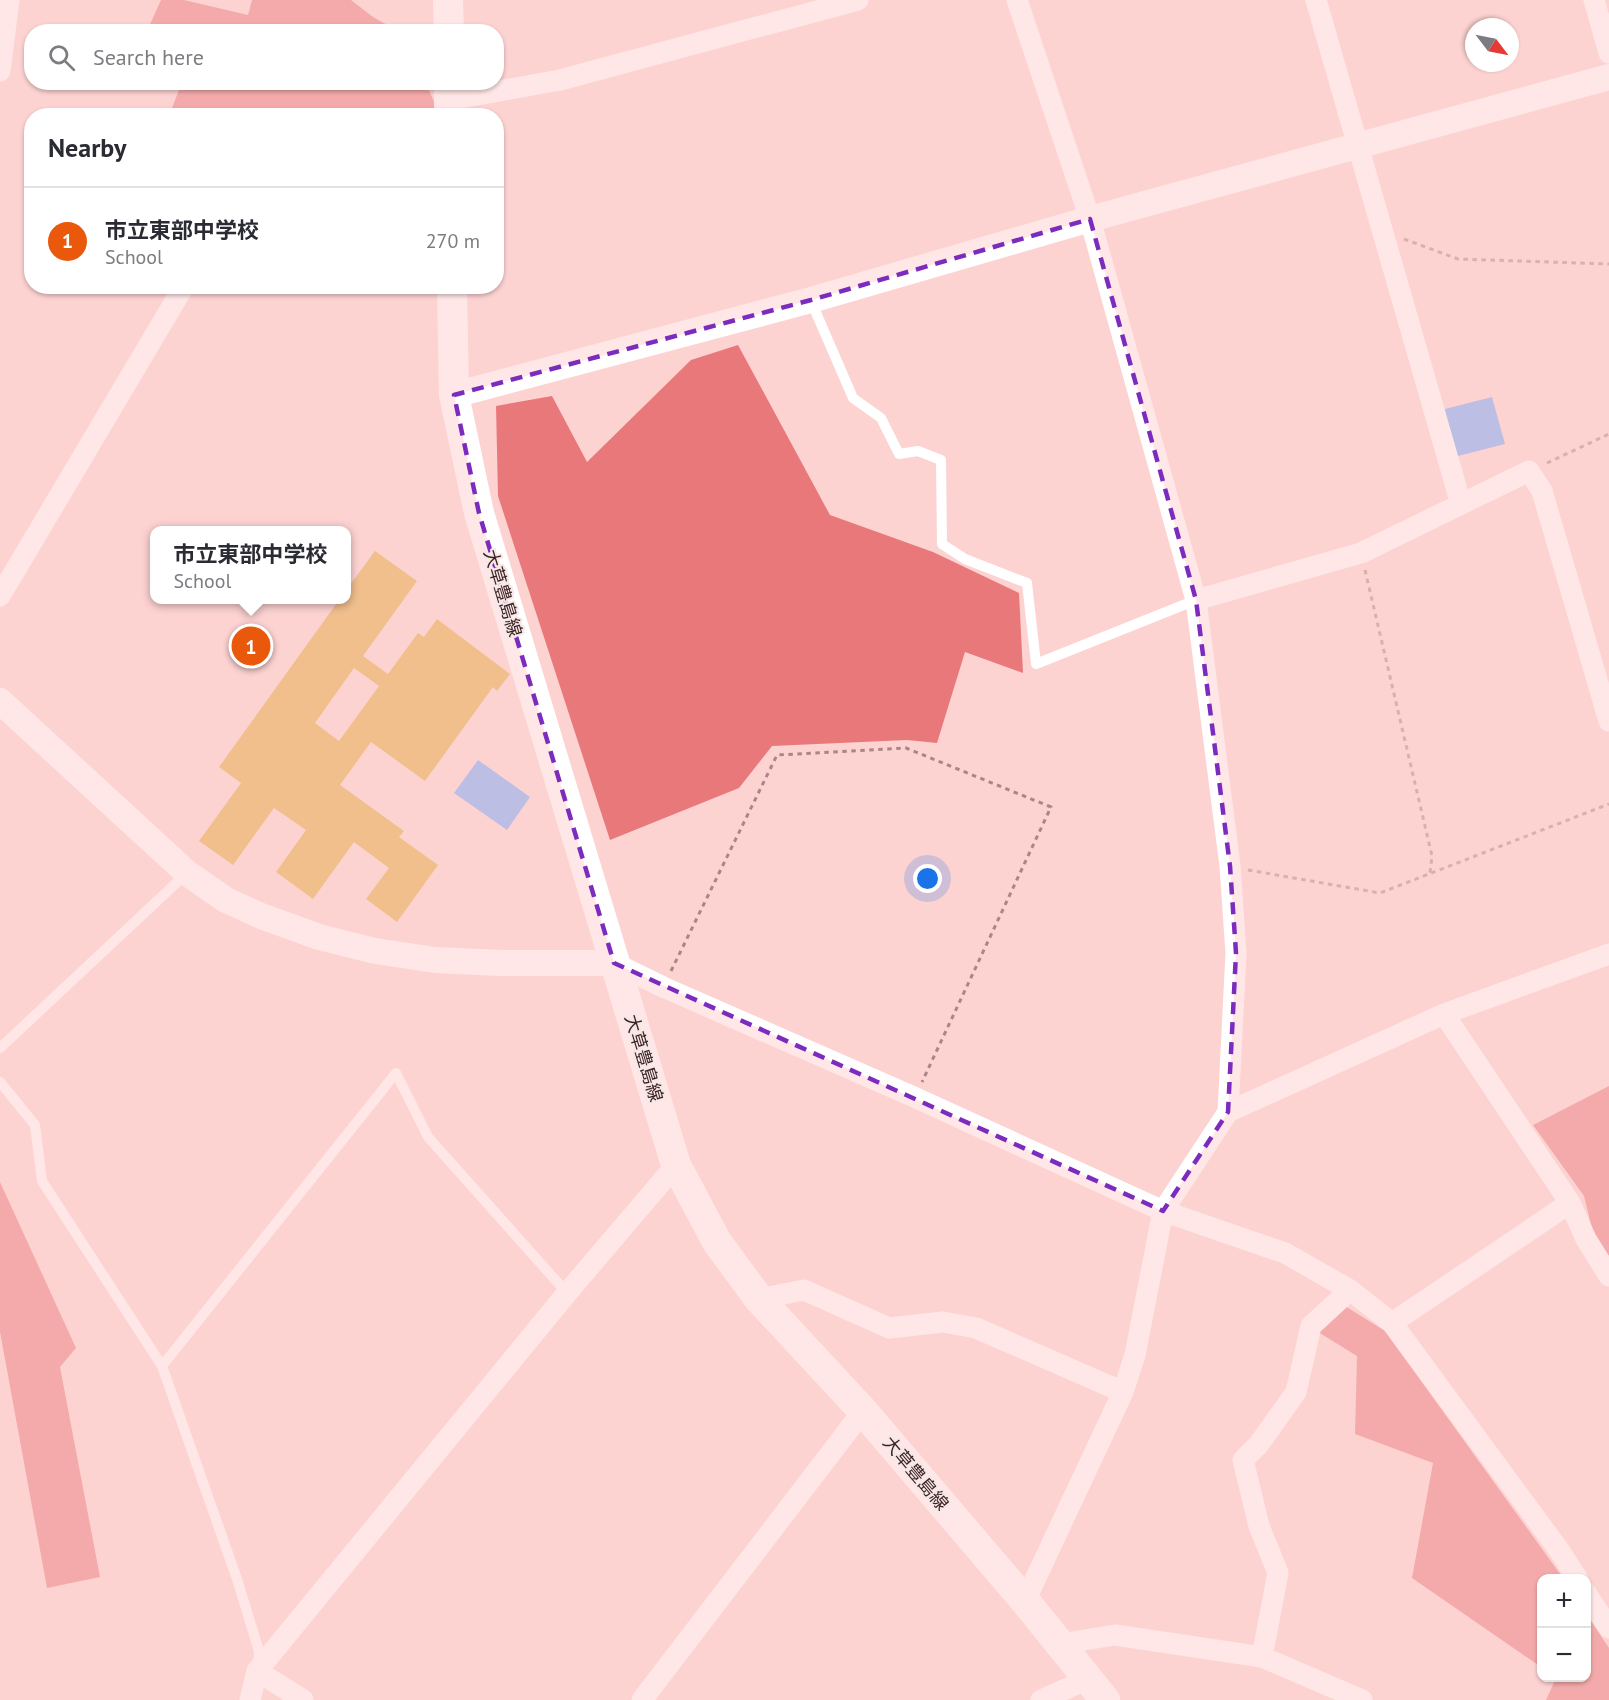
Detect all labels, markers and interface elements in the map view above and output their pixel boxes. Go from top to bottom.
north arrow [1465,18,1519,72]
search box [24,24,504,90]
icon: search [45,41,78,74]
text: Search here [93,43,204,71]
text: Nearby [48,131,126,164]
text: 市立東部中学校 [105,216,259,244]
text: 1 [62,228,73,254]
text: 270 m [426,228,480,254]
text: School [105,244,163,270]
popup [150,526,351,604]
text: 市立東部中学校 [173,540,328,568]
street label: 大草豊島線 [479,547,527,639]
text: School [173,568,231,594]
pin: 1 [232,624,270,668]
your location [913,864,942,893]
street label: 大草豊島線 [620,1012,668,1104]
street label: 大草豊島線 [878,1431,954,1515]
map controls [1537,1574,1591,1682]
button: + [1537,1574,1591,1628]
button: − [1537,1628,1591,1682]

